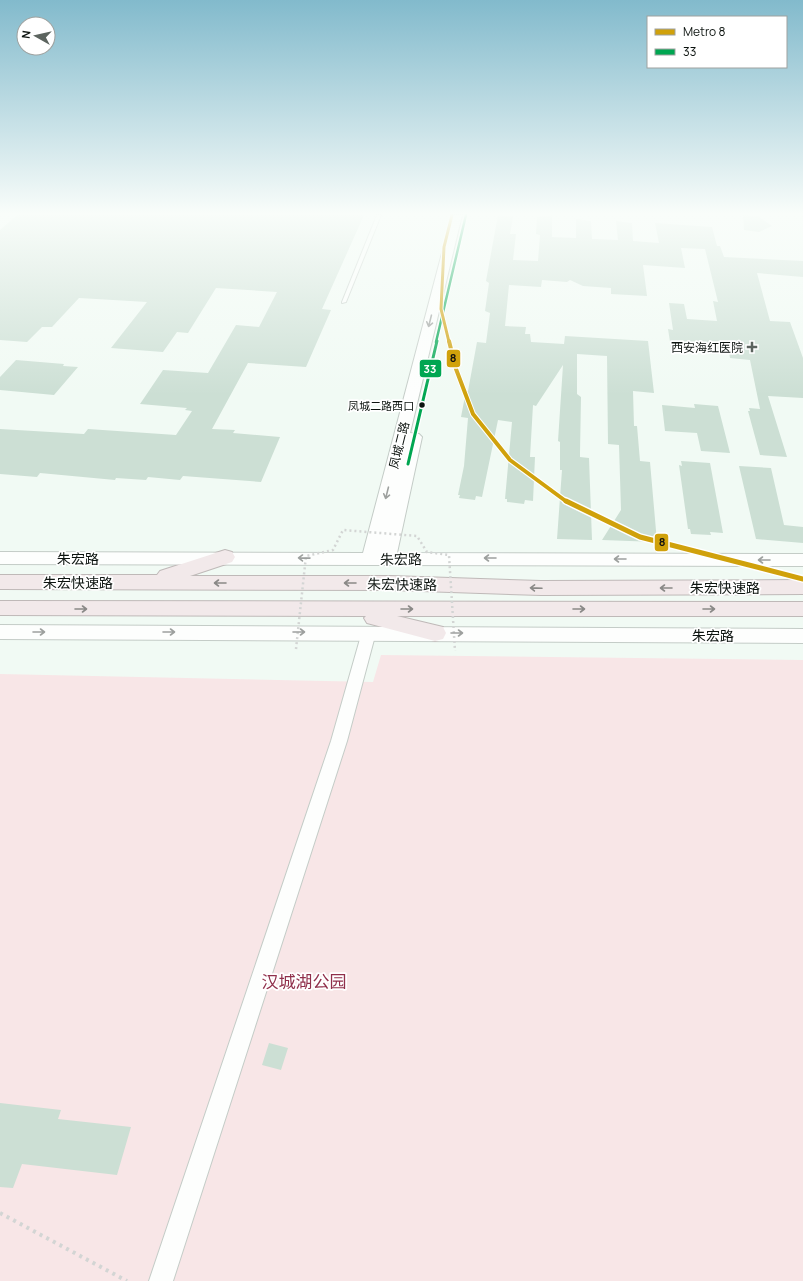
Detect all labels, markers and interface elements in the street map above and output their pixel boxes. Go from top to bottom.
north arrow [16,16,56,56]
legend [647,16,787,68]
text: Metro 8 [683,23,726,40]
text: N [18,29,34,39]
text: 33 [683,43,696,60]
one-way arrow [426,314,433,327]
place label: 西安海红医院 [671,339,743,356]
marker: 西安海红医院 [746,341,758,353]
line badge: 8 [446,349,461,368]
text: 8 [450,350,457,365]
line badge: 33 [419,359,442,378]
text: 33 [424,361,436,376]
place label: 凤城二路西口 [348,398,414,413]
marker: 凤城二路西口 [417,400,427,410]
street label: 凤城二路 [385,420,413,470]
one-way arrow [383,486,390,499]
line badge: 8 [654,533,669,552]
text: 8 [659,534,666,549]
street label: 朱宏路 [57,549,99,568]
street label: 朱宏路 [380,549,422,569]
one-way arrow [298,554,311,562]
one-way arrow [484,554,497,562]
one-way arrow [614,555,627,563]
one-way arrow [758,556,771,564]
street label: 朱宏快速路 [43,573,113,592]
street label: 朱宏快速路 [367,574,437,594]
street label: 朱宏快速路 [690,578,760,597]
one-way arrow [214,579,227,586]
one-way arrow [344,579,357,587]
one-way arrow [530,584,543,592]
one-way arrow [660,584,673,592]
one-way arrow [74,605,87,613]
one-way arrow [400,605,413,613]
one-way arrow [572,605,585,613]
one-way arrow [702,605,715,613]
street label: 朱宏路 [692,626,734,645]
one-way arrow [32,628,45,636]
one-way arrow [162,628,175,636]
one-way arrow [292,628,305,636]
one-way arrow [450,629,463,637]
park label: 汉城湖公园 [262,970,347,993]

